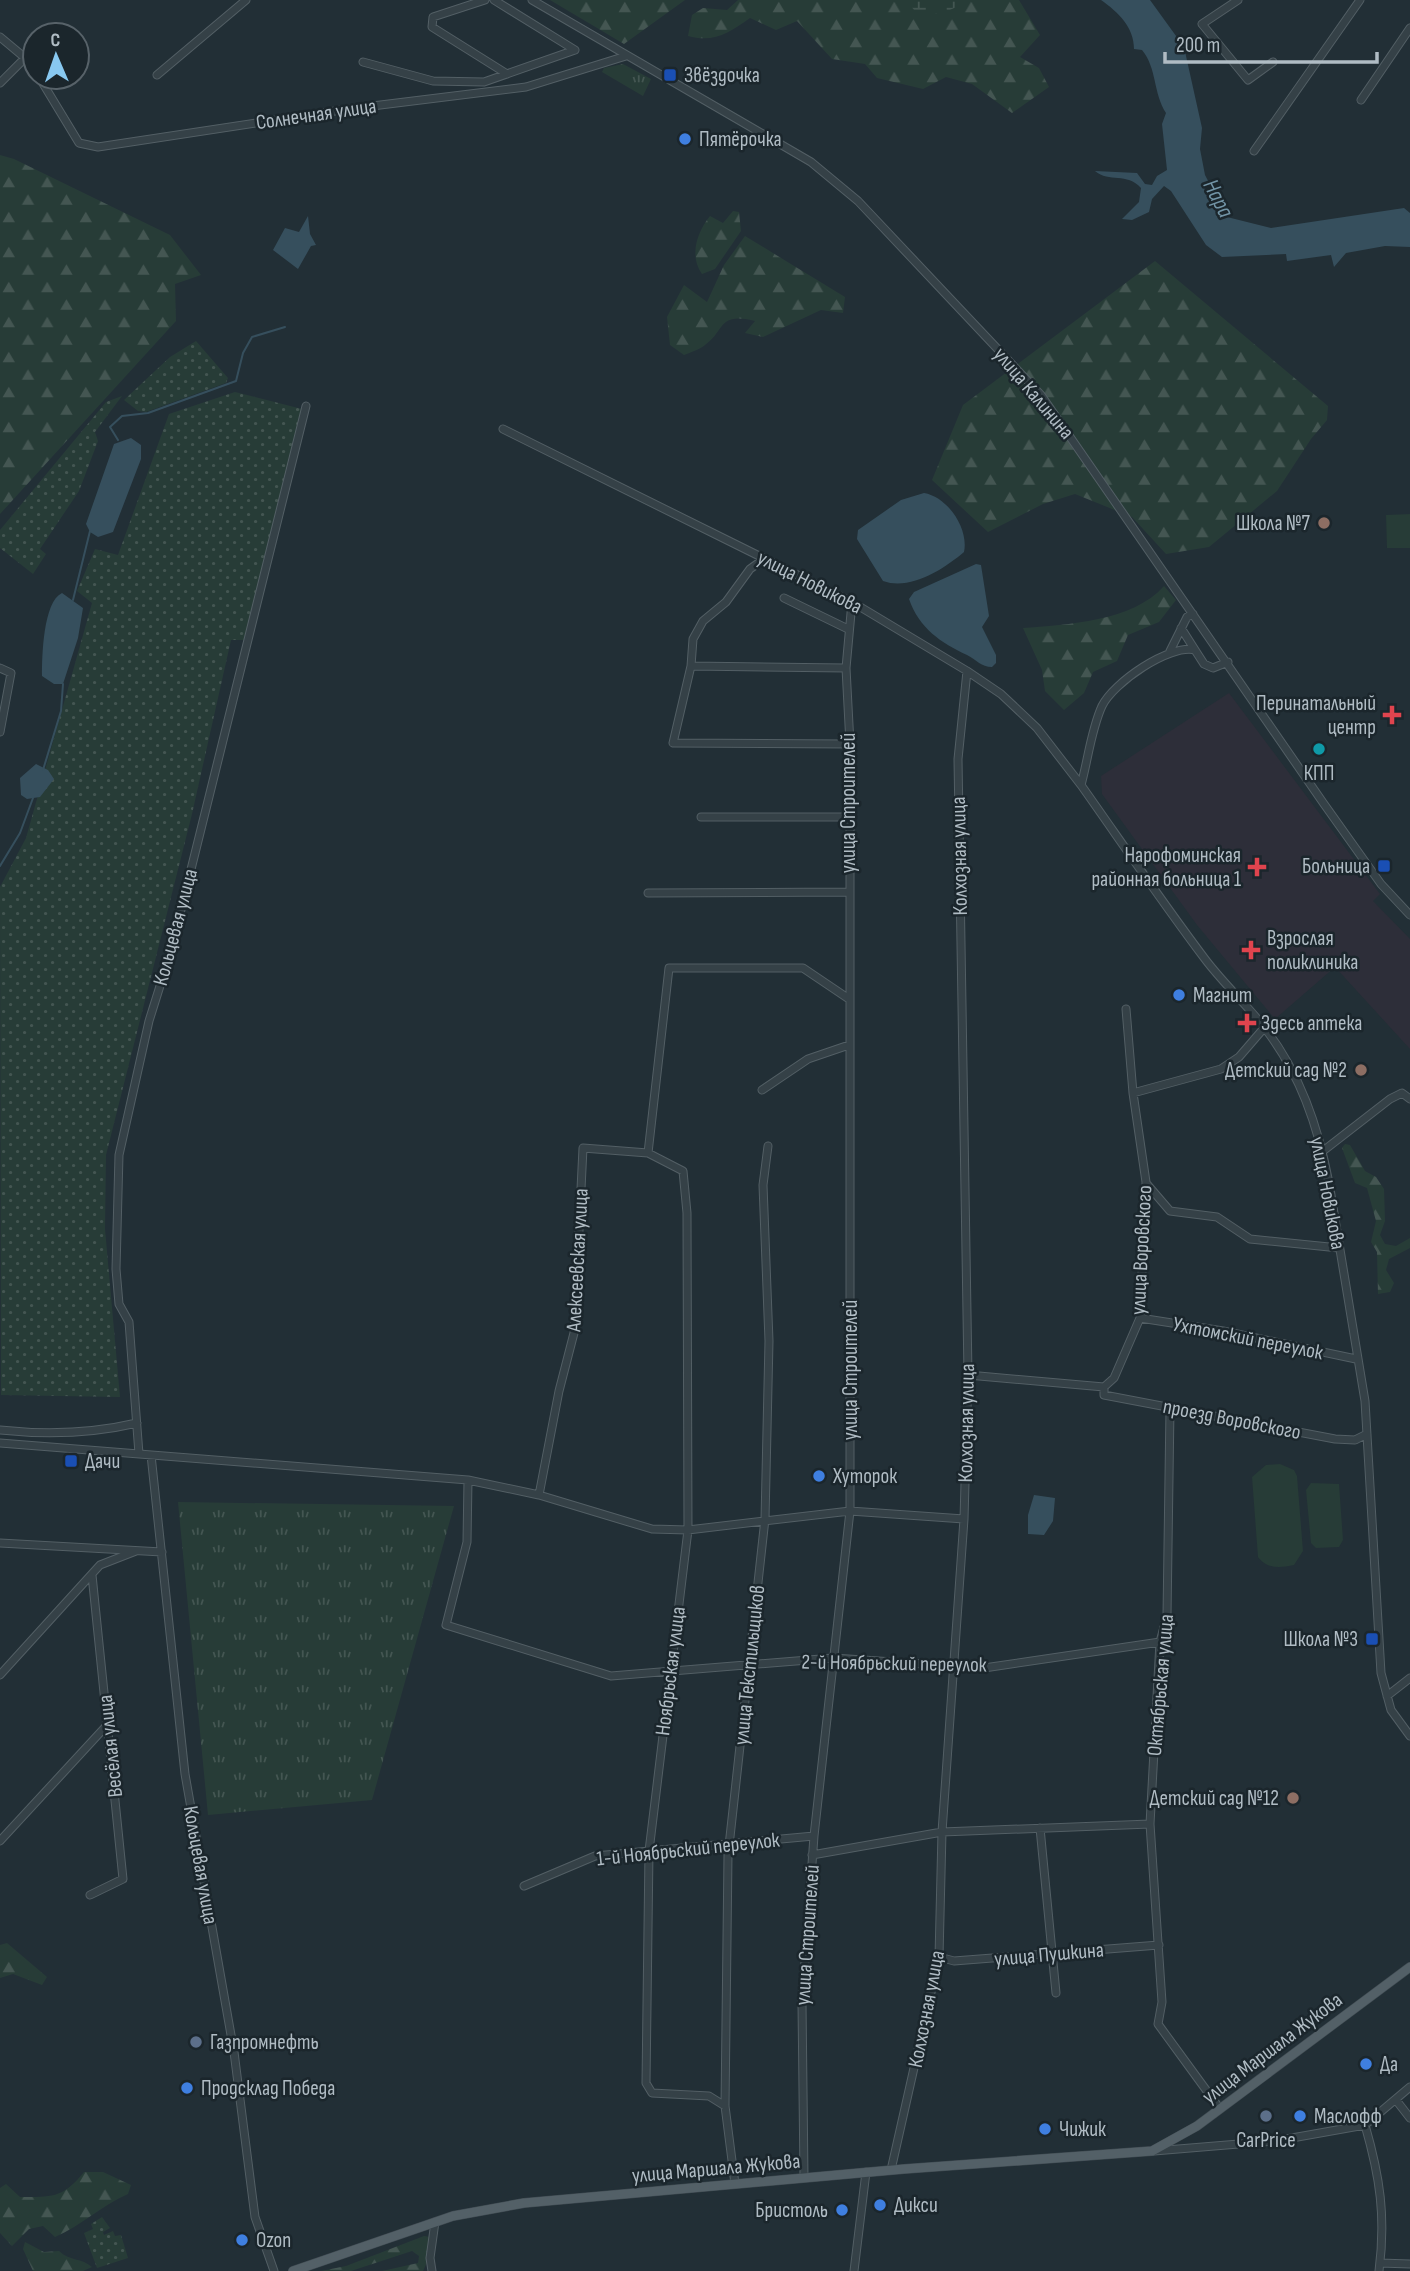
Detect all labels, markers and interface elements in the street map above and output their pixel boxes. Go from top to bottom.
north arrow [21,21,91,91]
scale bar [1165,21,1377,65]
text: С [50,29,61,52]
text: 200 m [1176,33,1220,58]
place label: Звёздочка [684,63,760,88]
marker: Звёздочка [662,67,678,83]
street label: Солнечная улица [254,94,378,135]
place label: Пятёрочка [699,127,782,152]
marker: Пятёрочка [677,131,693,147]
water label: Нара [1197,175,1240,223]
street label: улица Калинина [988,342,1079,444]
place label: Школа №7 [1236,511,1311,536]
marker: Школа №7 [1316,515,1332,531]
street label: улица Новикова [753,545,866,620]
place label: Перинатальный центр [1256,691,1376,740]
marker: Перинатальный центр [1382,705,1402,725]
street label: улица Строителей [836,733,861,873]
marker: КПП [1311,741,1327,757]
place label: КПП [1304,761,1334,786]
street label: Колхозная улица [946,796,973,916]
place label: Нарофоминская районная больница 1 [1091,843,1242,892]
place label: Больница [1302,854,1370,879]
marker: Нарофоминская районная больница 1 [1247,857,1267,877]
marker: Больница [1376,858,1392,874]
street label: Кольцевая улица [148,866,203,988]
place label: Взрослая поликлиника [1267,926,1358,975]
marker: Взрослая поликлиника [1241,940,1261,960]
place label: Магнит [1193,983,1252,1008]
marker: Магнит [1171,987,1187,1003]
place label: Здесь аптека [1261,1011,1362,1036]
marker: Здесь аптека [1239,1015,1255,1031]
place label: Детский сад №2 [1225,1058,1347,1083]
marker: Детский сад №2 [1353,1062,1369,1078]
street label: улица Новикова [1304,1135,1351,1252]
street label: улица Воровского [1126,1185,1157,1315]
street label: Алексеевская улица [561,1188,594,1333]
street label: улица Строителей [838,1300,863,1440]
street label: Ухтомский переулок [1171,1312,1325,1365]
street label: Колхозная улица [953,1363,980,1483]
street label: проезд Воровского [1161,1394,1303,1445]
place label: Дачи [85,1449,120,1474]
marker: Дачи [63,1453,79,1469]
place label: Хуторок [832,1464,897,1489]
marker: Хуторок [811,1468,827,1484]
street label: улица Текстильщиков [729,1584,770,1746]
street label: Ноябрьская улица [650,1605,691,1737]
street label: Октябрьская улица [1142,1613,1179,1757]
place label: Школа №3 [1284,1627,1358,1652]
marker: Школа №3 [1364,1631,1380,1647]
street label: 2-й Ноябрьский переулок [801,1649,987,1678]
street label: Весёлая улица [93,1693,128,1798]
place label: Детский сад №12 [1149,1786,1279,1811]
marker: Детский сад №12 [1285,1790,1301,1806]
street label: Кольцевая улица [178,1804,223,1926]
street label: 1-й Ноябрьский переулок [595,1827,781,1872]
street label: улица Строителей [790,1864,825,2006]
street label: улица Пушкина [993,1937,1105,1972]
street label: Колхозная улица [903,1948,950,2070]
street label: улица Маршала Жукова [1197,1988,1347,2109]
place label: Газпромнефть [210,2030,319,2055]
marker: Газпромнефть [188,2034,204,2050]
place label: Да [1380,2052,1398,2077]
marker: Да [1358,2056,1374,2072]
place label: Продсклад Победа [201,2076,335,2101]
marker: Продсклад Победа [179,2080,195,2096]
place label: Маслофф [1314,2104,1382,2129]
marker: CarPrice [1258,2108,1274,2124]
marker: Маслофф [1292,2108,1308,2124]
place label: Чижик [1059,2117,1106,2142]
marker: Чижик [1037,2121,1053,2137]
place label: CarPrice [1236,2128,1296,2153]
street label: улица Маршала Жукова [631,2149,801,2188]
place label: Дикси [894,2193,938,2218]
marker: Дикси [872,2197,888,2213]
place label: Бристоль [755,2198,828,2223]
marker: Бристоль [834,2202,850,2218]
place label: Ozon [256,2228,291,2253]
marker: Ozon [234,2232,250,2248]

